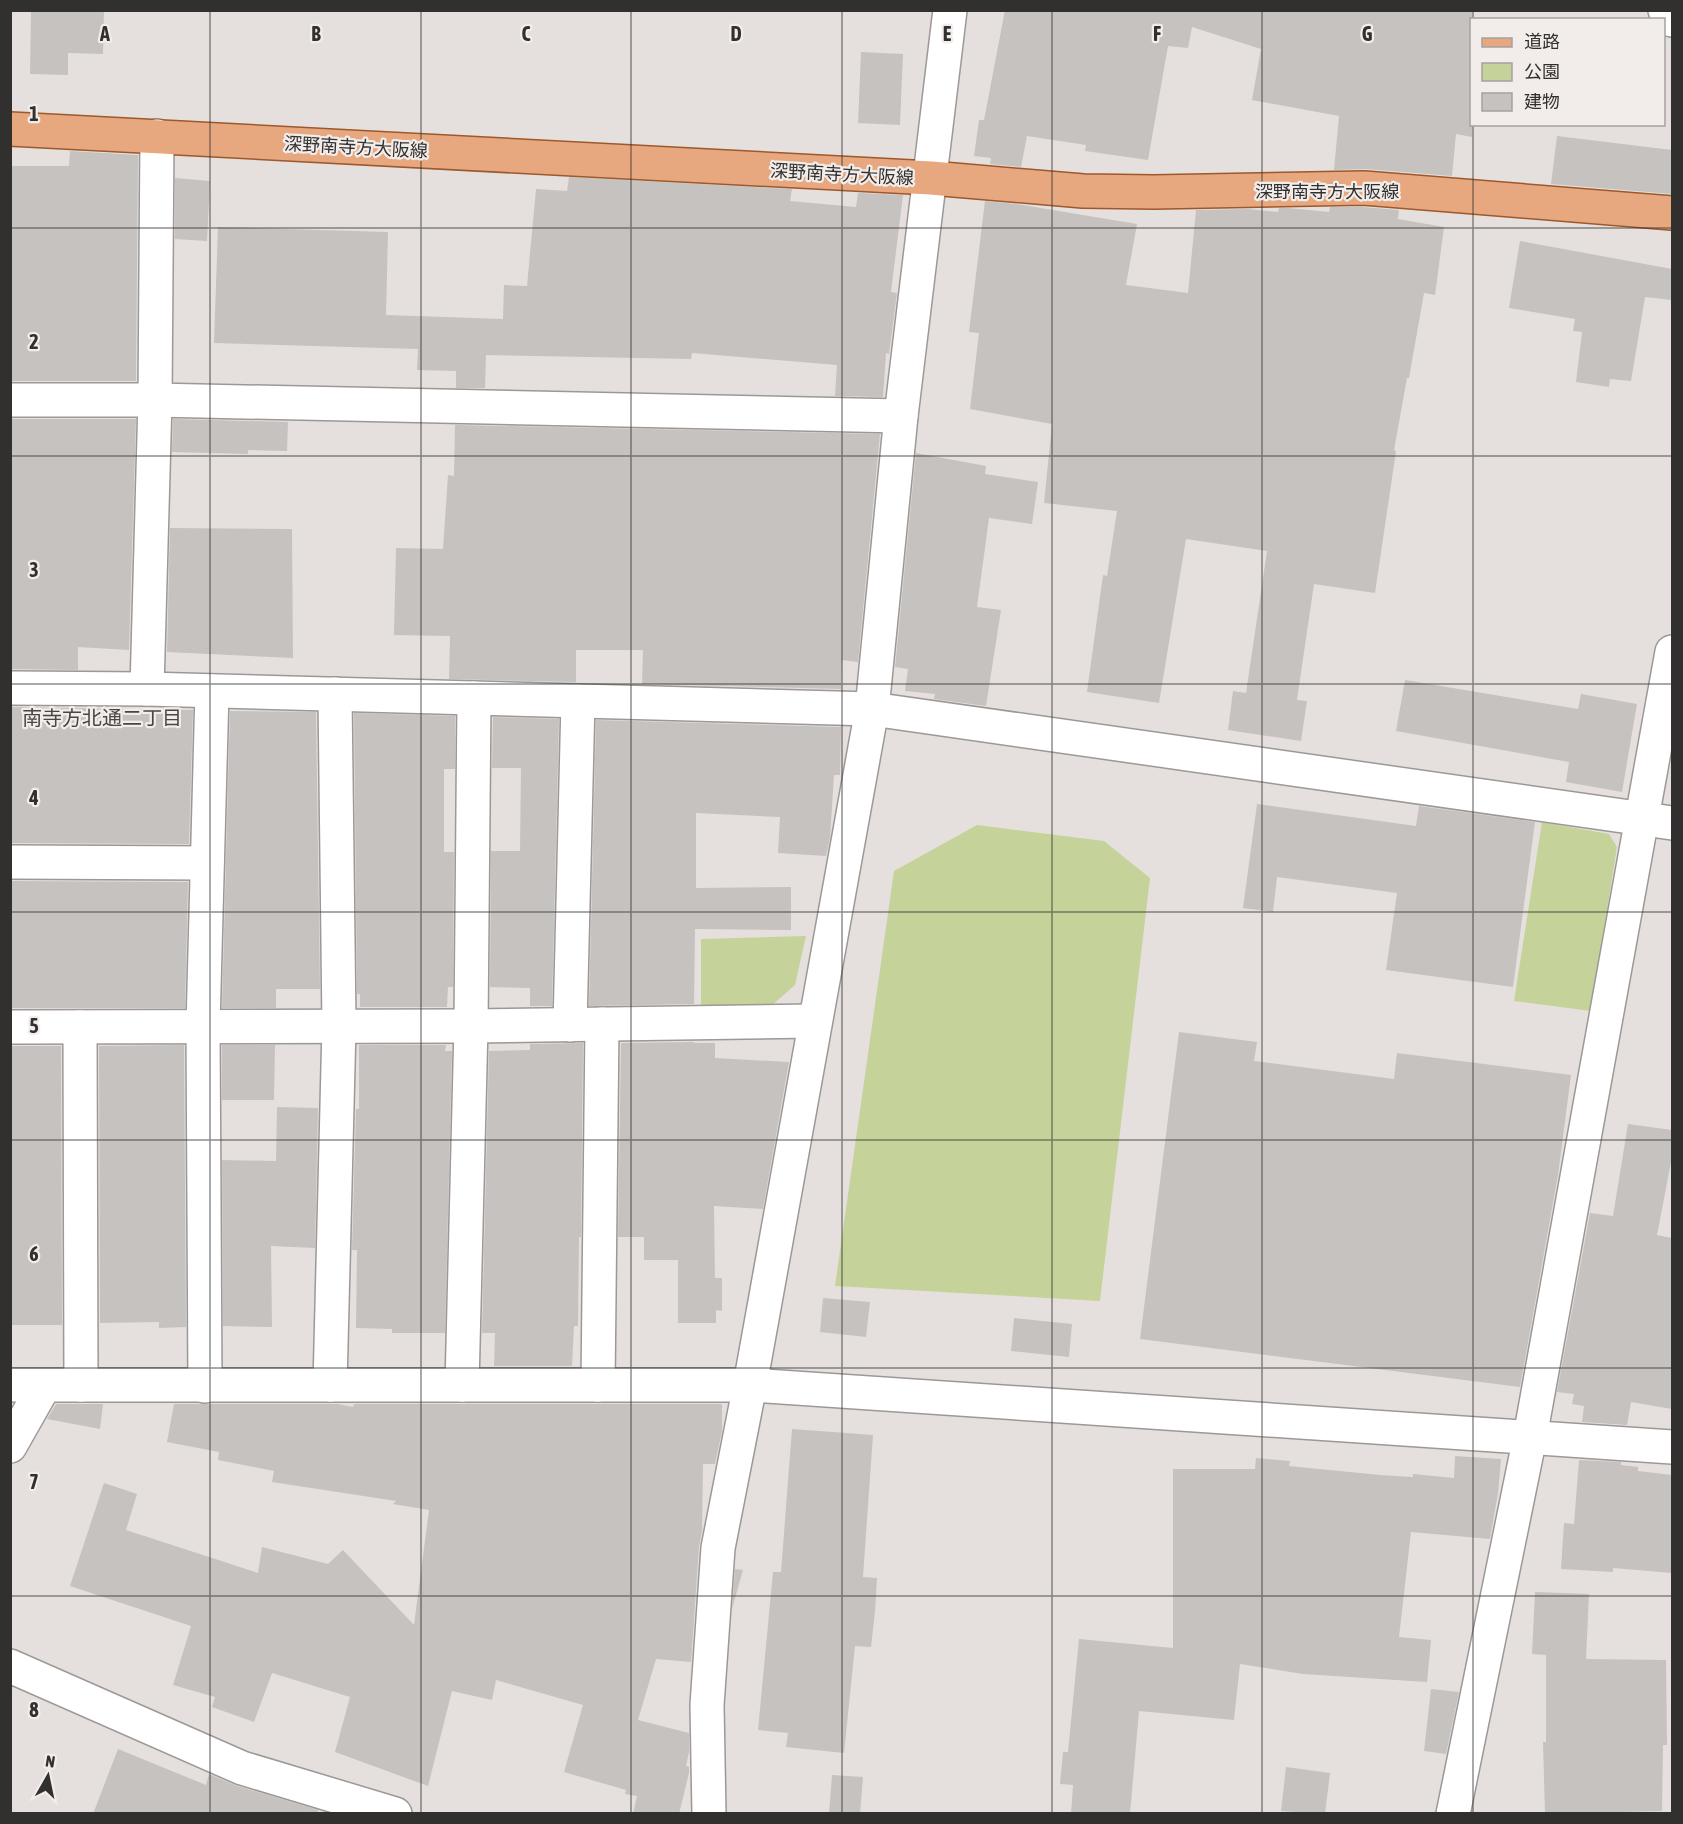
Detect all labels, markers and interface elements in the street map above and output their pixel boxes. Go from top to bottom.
legend [1470,18,1665,126]
text: A [99,22,110,45]
text: B [311,22,321,45]
text: C [522,22,531,45]
text: D [730,22,742,45]
text: E [943,22,952,45]
text: F [1153,22,1161,45]
text: G [1362,22,1373,45]
text: 道路 [1524,31,1560,52]
text: 公園 [1524,61,1560,82]
text: 建物 [1524,91,1560,112]
text: 1 [29,102,39,125]
street label: 深野南寺方大阪線 [284,133,428,161]
street label: 深野南寺方大阪線 [770,160,914,188]
street label: 深野南寺方大阪線 [1255,181,1399,202]
text: 2 [29,330,39,353]
text: 3 [29,558,39,581]
district label: 南寺方北通二丁目 [22,706,182,729]
text: 4 [28,786,39,809]
text: 5 [29,1014,39,1037]
text: 6 [29,1242,39,1265]
text: 7 [29,1470,39,1493]
text: 8 [29,1698,39,1721]
north arrow [18,1746,78,1806]
text: N [44,1752,56,1771]

